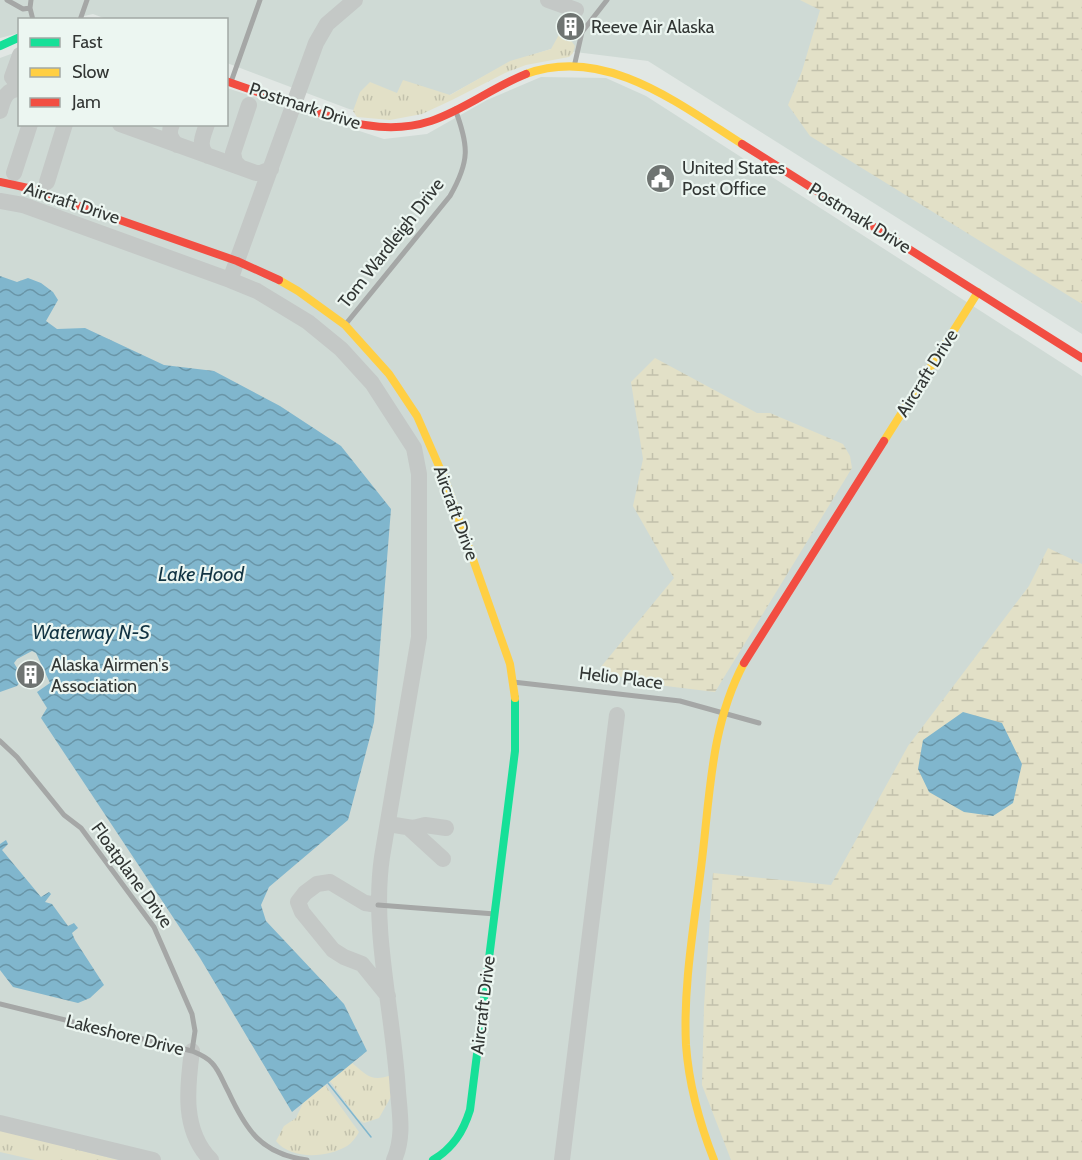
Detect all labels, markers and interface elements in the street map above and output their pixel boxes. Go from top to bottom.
building icon: Reeve Air Alaska [554,11,586,43]
place label: Reeve Air Alaska [591,16,715,38]
legend [18,18,228,126]
text: Fast [72,31,103,53]
text: Slow [72,61,109,83]
street label: Postmark Drive [246,78,364,134]
text: Jam [71,91,101,113]
place label: United States Post Office [682,157,785,200]
public building icon: United States Post Office [645,162,677,194]
street label: Tom Wardleigh Drive [333,174,449,312]
street label: Aircraft Drive [21,177,123,229]
street label: Postmark Drive [805,178,915,258]
street label: Aircraft Drive [891,325,963,421]
street label: Aircraft Drive [429,463,483,563]
water label: Lake Hood [158,562,245,586]
water label: Waterway N-S [32,620,150,644]
place label: Alaska Airmen's Association [51,654,169,697]
building icon: Alaska Airmen's Association [14,659,46,691]
street label: Helio Place [578,662,664,694]
street label: Floatplane Drive [86,818,178,932]
street label: Aircraft Drive [466,954,500,1056]
street label: Lakeshore Drive [64,1010,186,1060]

